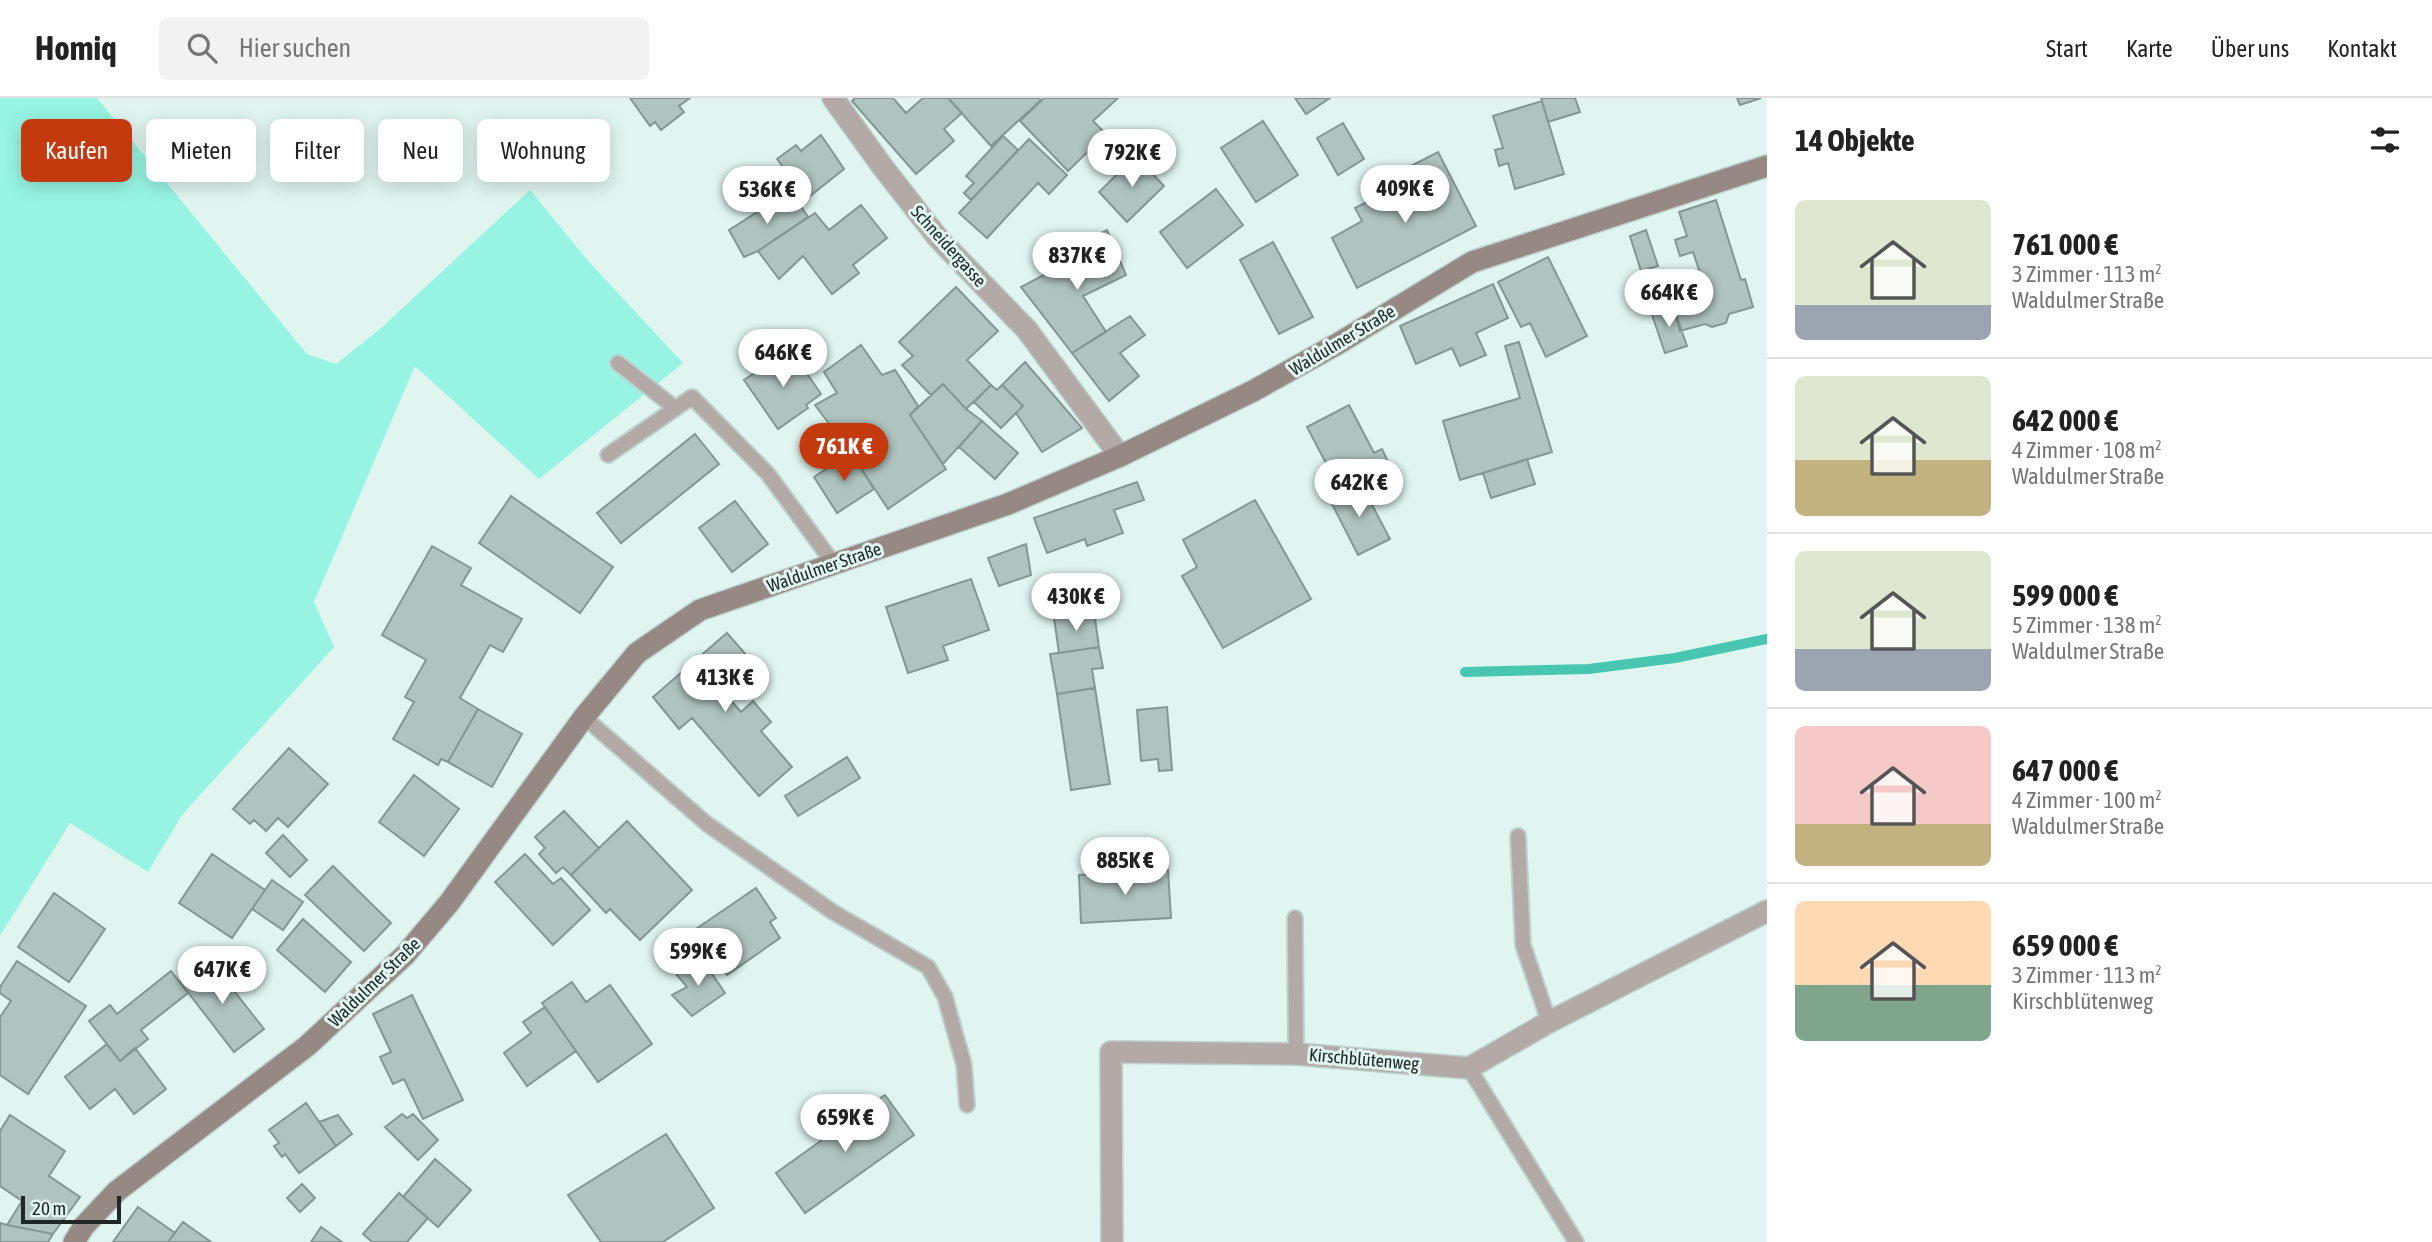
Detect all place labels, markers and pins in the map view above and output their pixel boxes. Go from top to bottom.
pin: 792K € [1075,130,1189,189]
pin: 536K € [710,166,824,226]
pin: 409K € [1348,166,1462,225]
pin: 837K € [1020,232,1134,292]
pin: 664K € [1612,270,1726,329]
pin: 646K € [726,330,840,389]
pin: 761K € [787,424,901,483]
pin: 642K € [1302,460,1416,519]
pin: 430K € [1019,574,1133,633]
pin: 413K € [668,654,782,714]
pin: 885K € [1068,838,1182,897]
pin: 599K € [641,928,755,988]
pin: 647K € [165,946,279,1006]
pin: 659K € [788,1094,902,1154]

